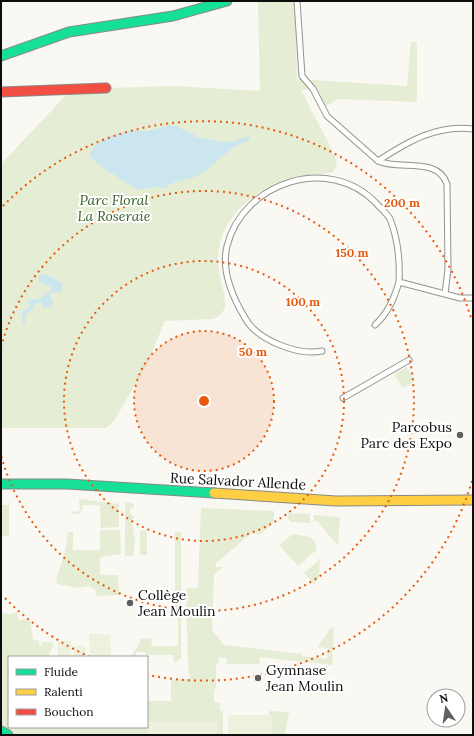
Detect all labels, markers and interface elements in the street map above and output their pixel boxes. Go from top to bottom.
park label: Parc Floral La Roseraie [77,191,151,225]
text: 200 m [384,195,420,210]
text: 150 m [335,245,369,260]
text: 100 m [286,294,320,309]
text: 50 m [239,344,267,359]
centre of rings [197,394,211,408]
place label: Parcobus Parc des Expo [360,418,452,452]
marker: Parcobus Parc des Expo [455,430,465,440]
street label: Rue Salvador Allende [170,468,307,494]
place label: Collège Jean Moulin [137,586,216,620]
marker: Collège Jean Moulin [125,598,135,608]
legend [8,656,148,728]
place label: Gymnase Jean Moulin [265,661,344,695]
text: Fluide [44,664,79,679]
marker: Gymnase Jean Moulin [253,673,263,683]
text: Ralenti [44,684,83,699]
north arrow [426,688,466,728]
text: N [438,690,450,706]
text: Bouchon [44,704,94,719]

